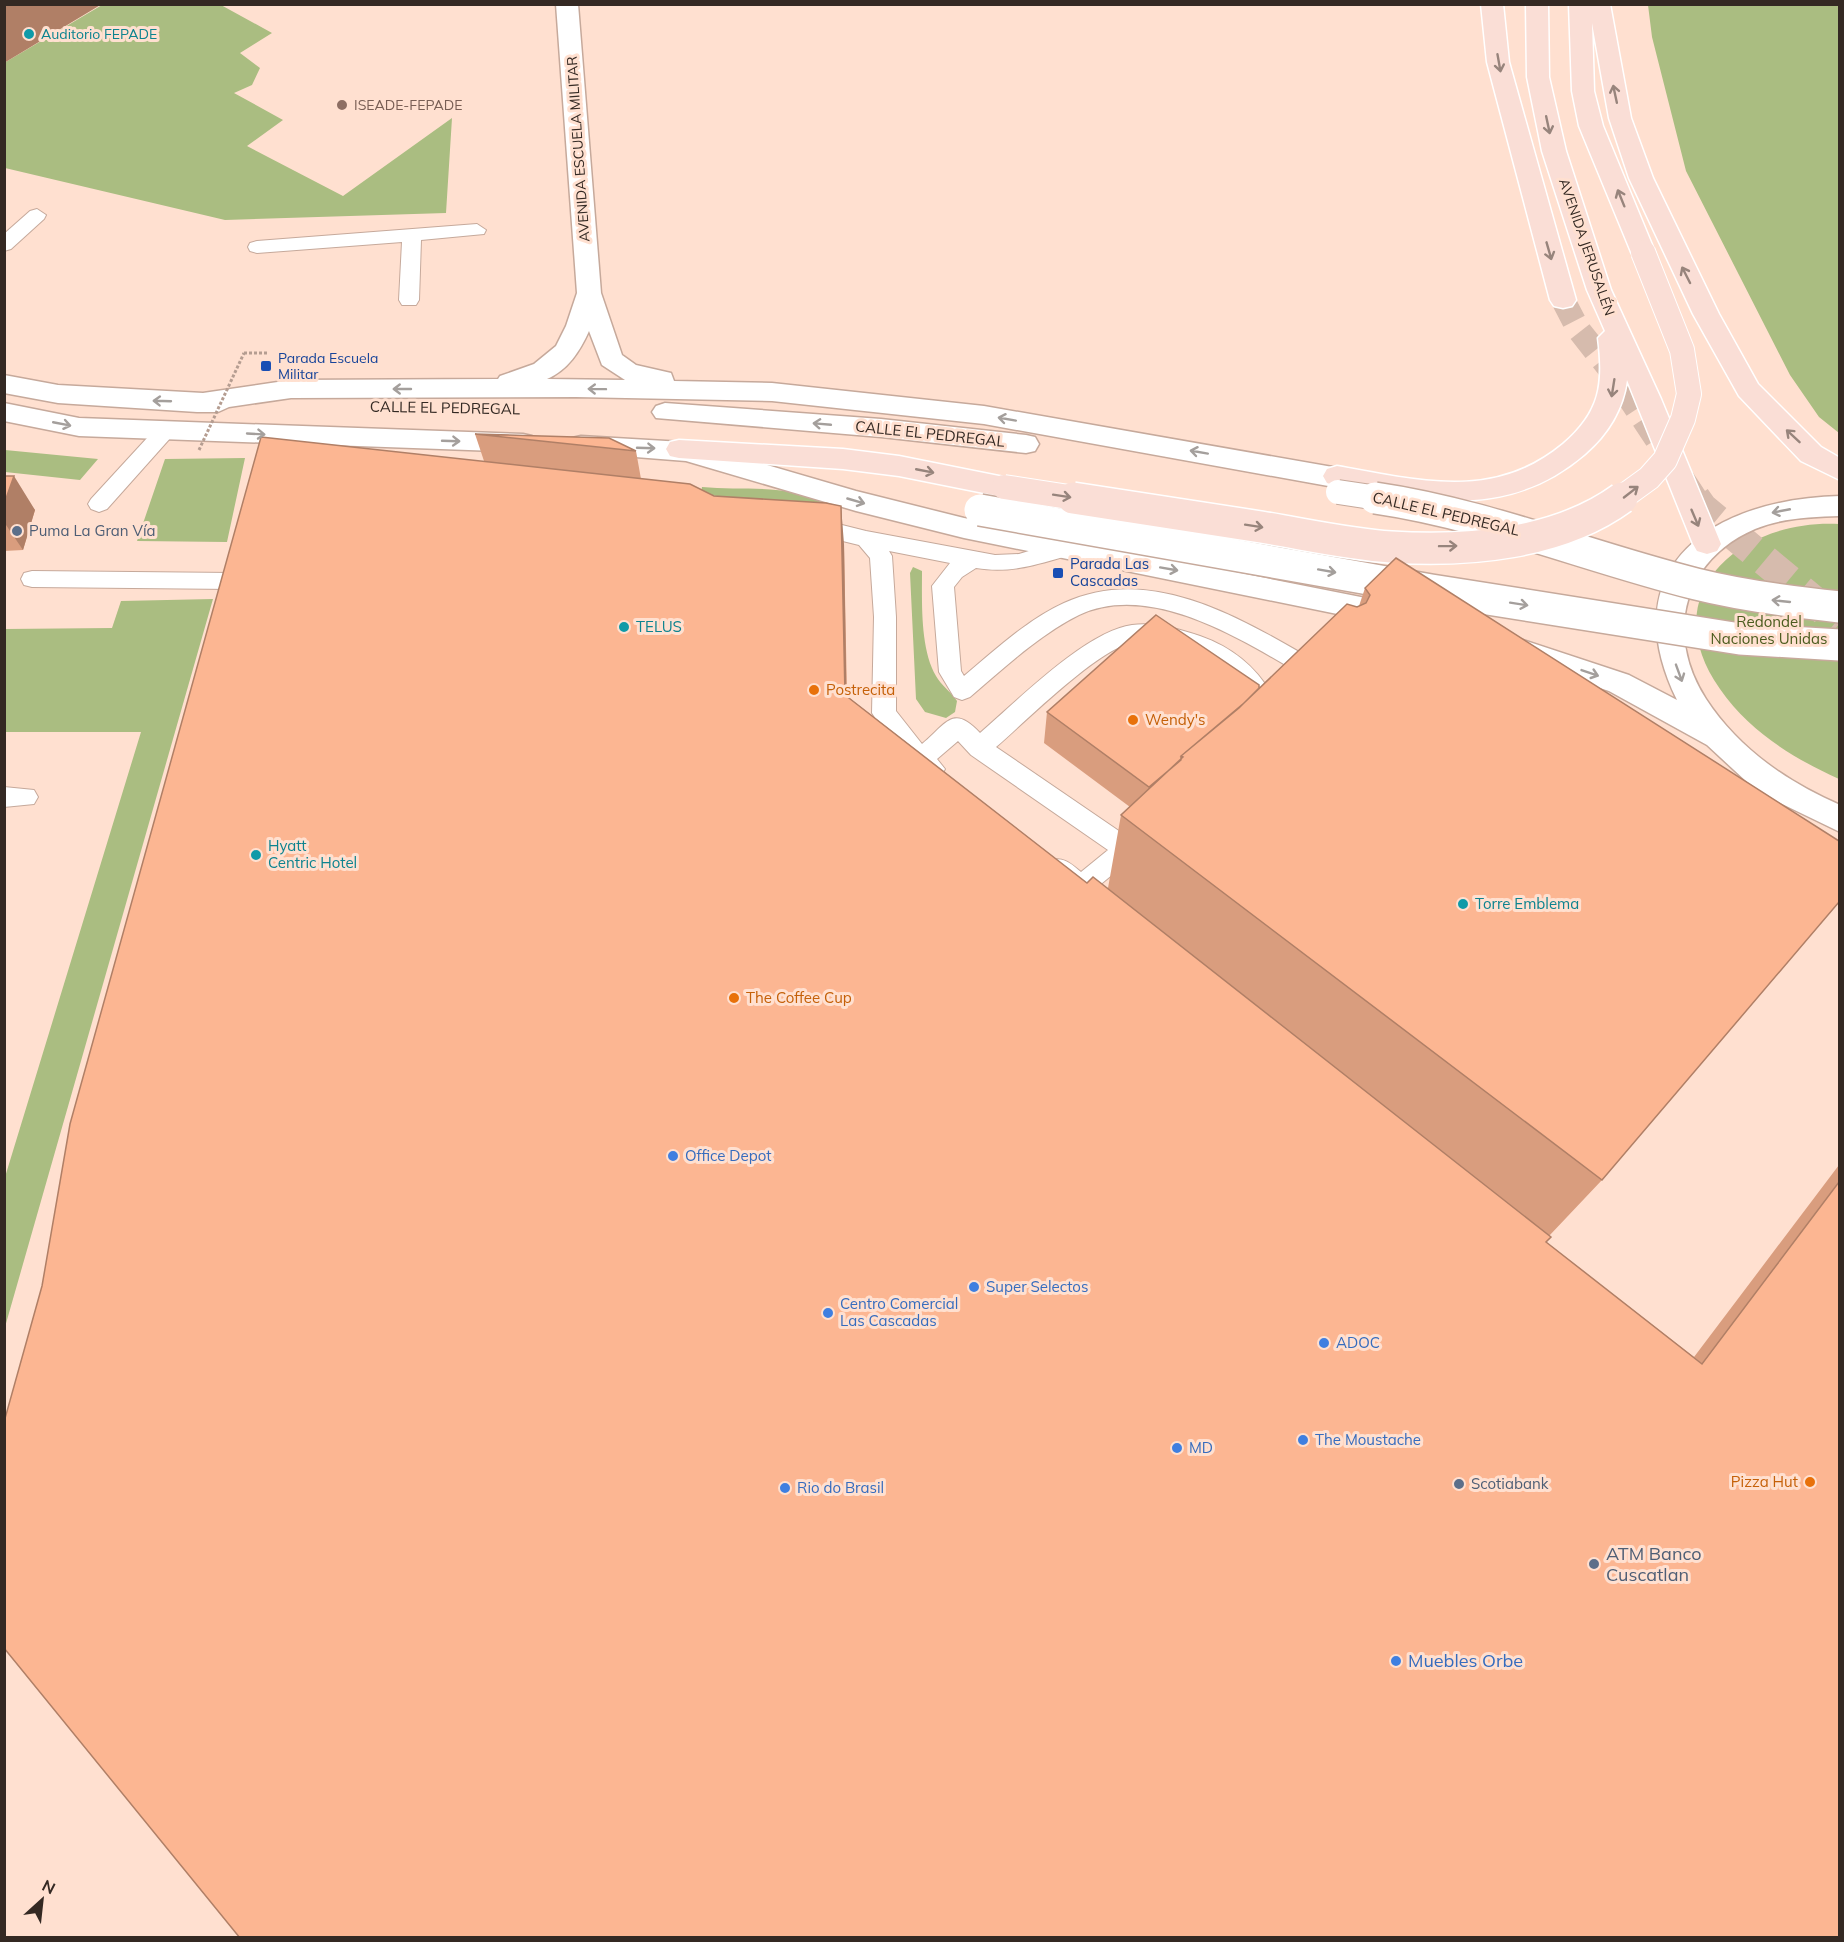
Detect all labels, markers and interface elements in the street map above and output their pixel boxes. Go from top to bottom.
place label: Auditorio FEPADE [41,25,157,43]
marker: Auditorio FEPADE [22,27,36,41]
one-way arrow [1493,52,1504,72]
street label: AVENIDA ESCUELA MILITAR [563,55,593,243]
one-way arrow [1609,85,1620,104]
place label: ISEADE-FEPADE [354,96,463,114]
marker: ISEADE-FEPADE [335,98,349,112]
one-way arrow [1543,115,1554,134]
street label: AVENIDA JERUSALÉN [1555,176,1619,318]
one-way arrow [1615,189,1626,208]
one-way arrow [1544,241,1555,260]
one-way arrow [1680,266,1692,284]
place label: Parada Escuela Militar [278,349,378,383]
marker: Parada Escuela Militar [259,359,273,373]
one-way arrow [1608,378,1619,398]
one-way arrow [393,383,413,395]
one-way arrow [588,383,608,395]
one-way arrow [152,396,172,407]
street label: CALLE EL PEDREGAL [370,397,520,418]
one-way arrow [997,413,1017,424]
street label: CALLE EL PEDREGAL [854,416,1006,451]
one-way arrow [52,418,71,430]
one-way arrow [813,418,833,429]
one-way arrow [246,428,266,439]
one-way arrow [1785,429,1800,443]
one-way arrow [441,435,461,446]
one-way arrow [636,442,656,453]
one-way arrow [1189,446,1209,457]
one-way arrow [915,466,934,477]
one-way arrow [1623,486,1639,499]
street label: CALLE EL PEDREGAL [1371,487,1521,540]
one-way arrow [1051,490,1071,501]
one-way arrow [846,496,865,507]
one-way arrow [1772,506,1792,517]
one-way arrow [1690,508,1701,526]
place label: Puma La Gran Vía [29,521,156,540]
one-way arrow [1244,521,1264,532]
marker: Puma La Gran Vía [10,524,24,538]
one-way arrow [1437,540,1457,552]
place label: Parada Las Cascadas [1070,554,1149,590]
one-way arrow [1159,564,1179,575]
marker: Parada Las Cascadas [1051,566,1065,580]
one-way arrow [1316,566,1336,577]
one-way arrow [1772,595,1792,606]
one-way arrow [1509,598,1528,609]
park label: Redondel Naciones Unidas [1711,612,1827,648]
place label: TELUS [636,617,682,636]
marker: TELUS [617,620,631,634]
one-way arrow [1674,663,1685,682]
one-way arrow [1580,668,1599,679]
place label: Postrecita [826,680,895,699]
marker: Postrecita [807,683,821,697]
place label: Wendy's [1145,710,1205,729]
marker: Wendy's [1126,713,1140,727]
place label: Hyatt Centric Hotel [268,836,357,872]
marker: Hyatt Centric Hotel [249,848,263,862]
place label: Torre Emblema [1475,894,1579,913]
marker: Torre Emblema [1456,897,1470,911]
place label: The Coffee Cup [746,988,852,1007]
marker: The Coffee Cup [727,991,741,1005]
place label: Office Depot [685,1146,771,1165]
marker: Office Depot [666,1149,680,1163]
place label: Super Selectos [986,1277,1088,1296]
marker: Super Selectos [967,1280,981,1294]
place label: Centro Comercial Las Cascadas [840,1294,958,1330]
marker: Centro Comercial Las Cascadas [821,1306,835,1320]
place label: ADOC [1336,1333,1380,1352]
marker: ADOC [1317,1336,1331,1350]
place label: The Moustache [1315,1430,1421,1449]
marker: The Moustache [1296,1433,1310,1447]
place label: MD [1189,1438,1213,1457]
marker: MD [1170,1441,1184,1455]
place label: Pizza Hut [1731,1472,1798,1491]
place label: Scotiabank [1471,1474,1549,1493]
marker: Pizza Hut [1803,1475,1817,1489]
marker: Scotiabank [1452,1477,1466,1491]
place label: Rio do Brasil [797,1478,884,1497]
marker: Rio do Brasil [778,1481,792,1495]
place label: ATM Banco Cuscatlan [1606,1542,1701,1586]
marker: ATM Banco Cuscatlan [1587,1557,1601,1571]
place label: Muebles Orbe [1408,1649,1523,1672]
marker: Muebles Orbe [1389,1654,1403,1668]
north arrow [12,1870,72,1930]
text: N [39,1875,59,1898]

